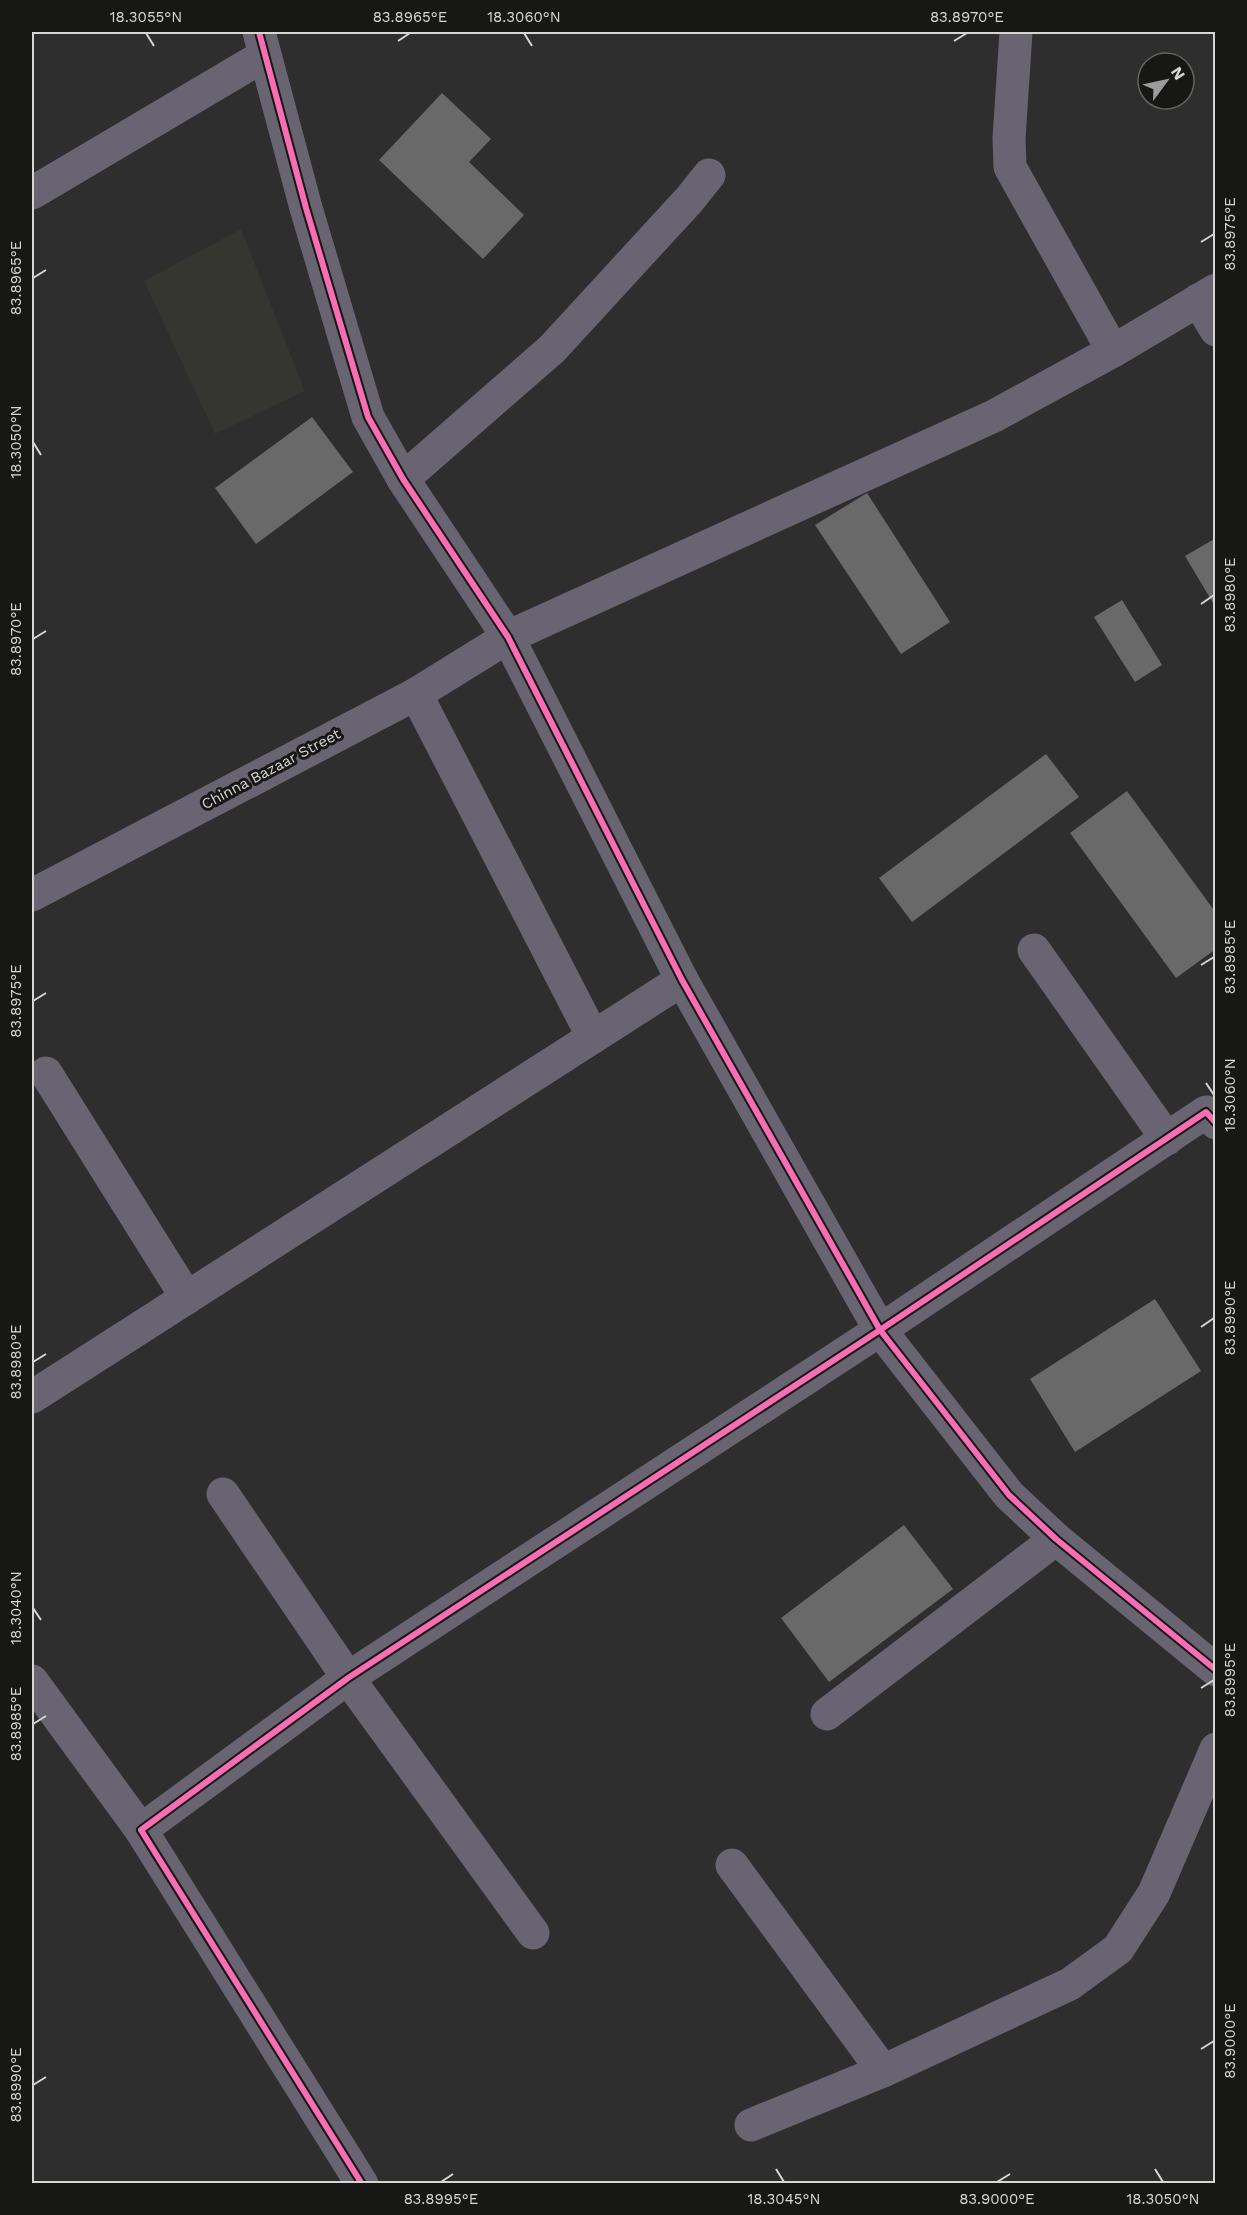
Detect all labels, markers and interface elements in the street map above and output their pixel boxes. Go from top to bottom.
text: 18.3055°N [110,8,182,26]
text: 83.8965°E [373,8,447,26]
text: 18.3060°N [487,8,561,26]
text: 83.8970°E [930,8,1004,26]
north arrow [1136,51,1196,111]
text: N [1167,63,1189,83]
text: 83.8975°E [1221,197,1239,271]
text: 83.8965°E [7,241,25,315]
text: 18.3050°N [7,405,25,479]
text: 83.8980°E [1221,557,1239,633]
text: 83.8970°E [7,602,25,676]
street label: Chinna Bazaar Street [198,724,344,813]
text: 83.8985°E [1221,920,1239,994]
text: 83.8975°E [7,964,25,1038]
text: 18.3060°N [1221,1058,1239,1132]
text: 83.8990°E [1221,1280,1239,1356]
text: 83.8980°E [7,1324,25,1400]
text: 18.3040°N [7,1571,25,1645]
text: 83.8995°E [1221,1643,1239,1717]
text: 83.8985°E [7,1687,25,1761]
text: 83.9000°E [1221,2003,1239,2079]
text: 83.8990°E [7,2047,25,2123]
text: 83.8995°E [404,2190,478,2208]
text: 18.3045°N [748,2190,820,2208]
text: 83.9000°E [959,2190,1035,2208]
text: 18.3050°N [1126,2190,1200,2208]

